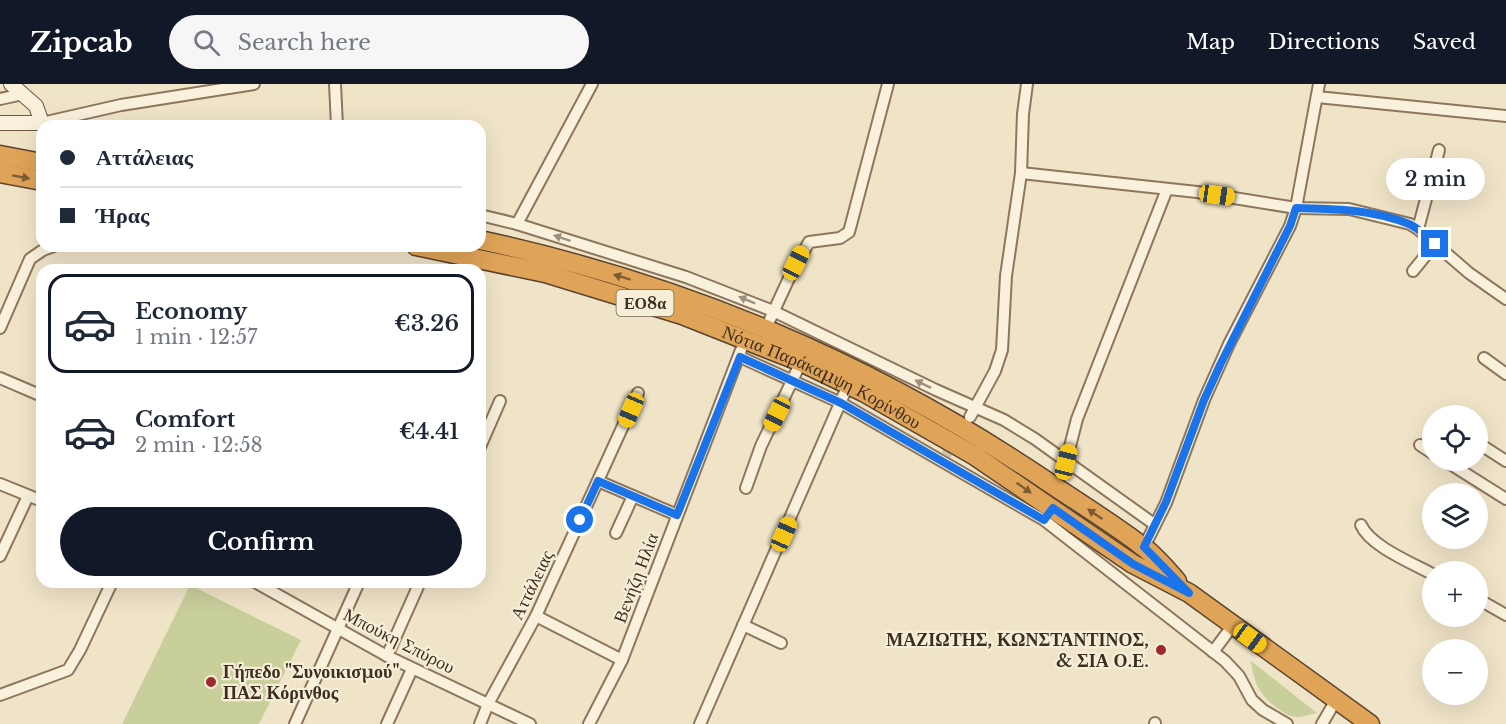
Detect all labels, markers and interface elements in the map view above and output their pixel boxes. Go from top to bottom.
search box [169,15,589,69]
text: Zipcab [30,25,133,60]
icon: search [190,26,223,59]
text: Search here [238,29,371,56]
text: Map [1186,29,1235,55]
text: Directions [1268,29,1380,55]
text: Saved [1413,29,1476,55]
text: Αττάλειας [96,144,193,171]
callout: 2 min [1386,157,1484,199]
text: 2 min [1405,167,1466,191]
one-way arrow [12,173,31,182]
car [1198,184,1236,206]
text: Ήρας [96,202,149,229]
route end [1421,230,1448,257]
one-way arrow [553,233,571,243]
car [780,243,812,283]
one-way arrow [613,272,631,281]
road number: ΕΟ8α [616,290,674,316]
one-way arrow [738,295,756,304]
icon: car [63,297,117,351]
text: Economy [135,298,247,325]
text: €3.26 [394,310,459,337]
street label: Νότια Παράκαμψη Κορίνθου [719,321,925,434]
text: 1 min · 12:57 [135,325,257,349]
one-way arrow [915,379,932,388]
car [616,390,646,430]
car [761,394,793,434]
icon: car [63,405,117,459]
map controls [1422,405,1488,705]
button: locate [1422,405,1488,471]
text: Comfort [135,406,235,433]
text: €4.41 [399,418,459,445]
text: 2 min · 12:58 [135,433,263,457]
car [1053,442,1079,482]
one-way arrow [1016,482,1032,493]
button: layers [1422,483,1488,549]
route start [566,506,593,533]
button: Confirm [60,507,462,576]
one-way arrow [1088,508,1104,520]
car [768,514,800,554]
street label: Βενήζη Ηλία [609,529,663,626]
street label: Αττάλειας [506,547,558,623]
button: + [1422,561,1488,627]
street label: Μπούκη Σπύρου [340,603,458,679]
car [1230,620,1270,656]
place label: ΜΑΖΙΩΤΗΣ, ΚΩΝΣΤΑΝΤΙΝΟΣ, & ΣΙΑ Ο.Ε. [886,629,1149,672]
button: − [1422,639,1488,705]
marker: ΜΑΖΙΩΤΗΣ, ΚΩΝΣΤΑΝΤΙΝΟΣ, & ΣΙΑ Ο.Ε. [1154,643,1168,657]
place label: Γήπεδο "Συνοικισμού" ΠΑΣ Κόρινθος [223,661,400,704]
marker: Γήπεδο "Συνοικισμού" ΠΑΣ Κόρινθος [204,675,218,689]

